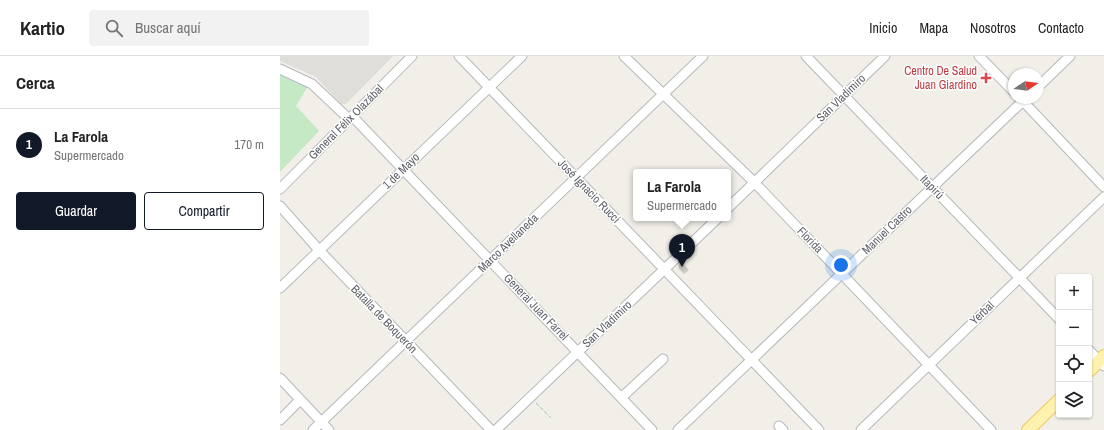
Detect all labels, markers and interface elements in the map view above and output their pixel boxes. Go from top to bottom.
search box [89,10,369,46]
text: Kartio [20,15,65,41]
icon: search [103,17,125,39]
text: Buscar aquí [135,17,201,38]
text: Inicio [869,19,897,37]
text: Mapa [919,19,948,37]
text: Nosotros [970,19,1016,37]
text: Contacto [1038,19,1084,37]
place label: Centro De Salud Juan Giardino [904,63,977,93]
north arrow [1008,68,1044,104]
text: Cerca [16,71,55,94]
street label: San Vladimiro [813,71,869,125]
marker: Centro De Salud Juan Giardino [980,72,992,84]
street label: General Félix Olazábal [305,81,387,163]
text: La Farola [54,126,108,147]
text: 1 [26,136,32,153]
text: 170 m [234,136,264,153]
text: Supermercado [54,147,124,164]
street label: 1 de Mayo [379,149,423,193]
street label: José Ignacio Rucci [554,155,624,227]
popup [633,169,731,221]
street label: Itapirú [917,171,947,203]
text: La Farola [647,176,701,197]
button: Guardar [16,192,136,230]
button: Compartir [144,192,264,230]
text: Supermercado [647,197,717,214]
street label: Manuel Castro [858,202,916,258]
street label: Marco Avellaneda [474,210,542,276]
street label: Florida [794,223,827,257]
pin: 1 [669,234,695,267]
your location [831,255,851,275]
street label: General Juan Farrel [500,270,572,344]
map controls [1056,274,1092,418]
button: + [1056,274,1092,310]
street label: Batalla de Boquerón [347,281,421,357]
street label: San Vladimiro [579,297,635,351]
street label: Yerbal [966,298,998,328]
button: − [1056,310,1092,346]
button: locate [1056,346,1092,382]
button: layers [1056,382,1092,418]

